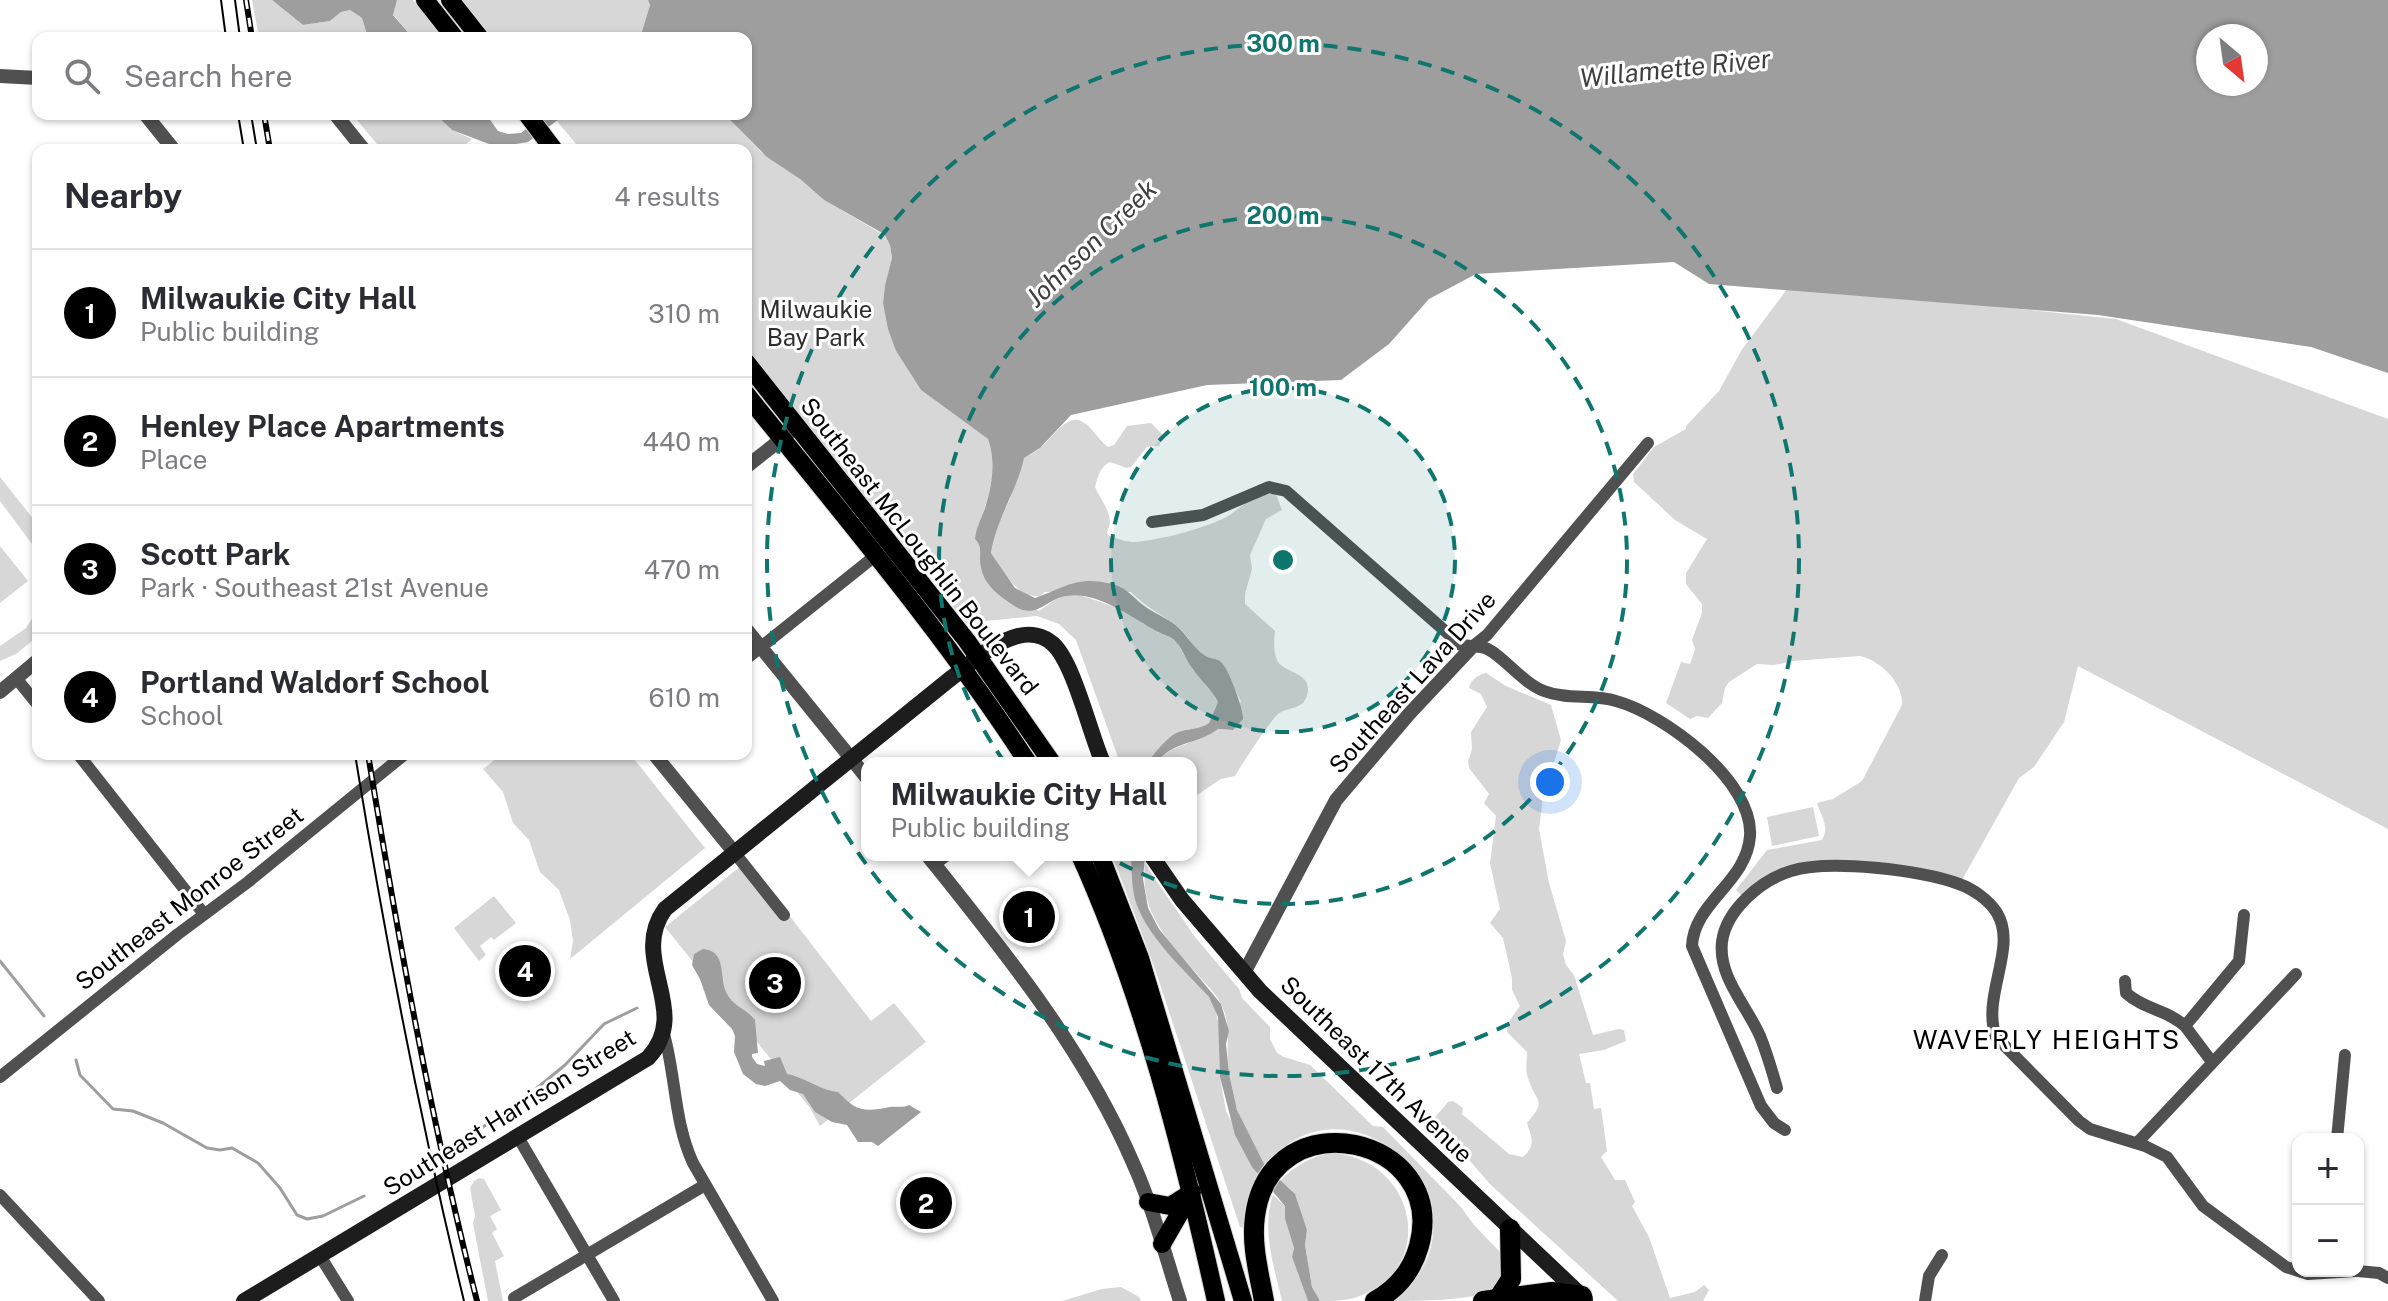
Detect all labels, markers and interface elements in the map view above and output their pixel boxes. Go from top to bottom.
north arrow [2196,24,2268,96]
text: 300 m [1246,29,1320,57]
search box [32,32,752,120]
water label: Willamette River [1578,43,1772,93]
icon: search [60,54,104,98]
text: Search here [124,58,292,94]
water label: Johnson Creek [1019,173,1163,313]
text: Nearby [64,176,182,216]
text: 4 results [614,181,720,212]
text: 200 m [1246,201,1320,229]
text: Milwaukie City Hall [140,280,417,316]
park label: Milwaukie Bay Park [760,295,872,351]
text: 1 [84,298,96,329]
text: 310 m [648,298,720,329]
text: Public building [140,316,320,347]
text: 100 m [1249,373,1317,401]
street label: Southeast McLoughlin Boulevard [795,392,1045,700]
text: Henley Place Apartments [140,408,505,444]
text: 2 [82,426,98,457]
text: 440 m [643,426,720,457]
text: Place [140,444,207,475]
text: Scott Park [140,536,290,572]
centre of rings [1269,546,1297,574]
text: 3 [81,554,99,585]
text: 470 m [644,554,720,585]
text: Park · Southeast 21st Avenue [140,572,489,603]
street label: Southeast Lava Drive [1323,585,1501,779]
text: Portland Waldorf School [140,664,490,700]
text: 4 [81,682,99,713]
text: 610 m [649,682,720,713]
text: School [140,700,224,731]
popup [861,757,1197,861]
your location [1530,762,1570,802]
text: Milwaukie City Hall [891,776,1167,812]
street label: Southeast Monroe Street [70,800,308,996]
text: Public building [891,812,1070,843]
pin: 1 [1003,887,1055,947]
pin: 4 [499,941,551,1001]
pin: 3 [749,953,801,1013]
street label: Southeast 17th Avenue [1275,970,1479,1168]
street label: Southeast Harrison Street [378,1023,640,1201]
district label: WAVERLY HEIGHTS [1913,1024,2181,1055]
map controls [2292,1133,2364,1277]
button: + [2292,1133,2364,1205]
pin: 2 [900,1173,952,1233]
button: − [2292,1205,2364,1277]

